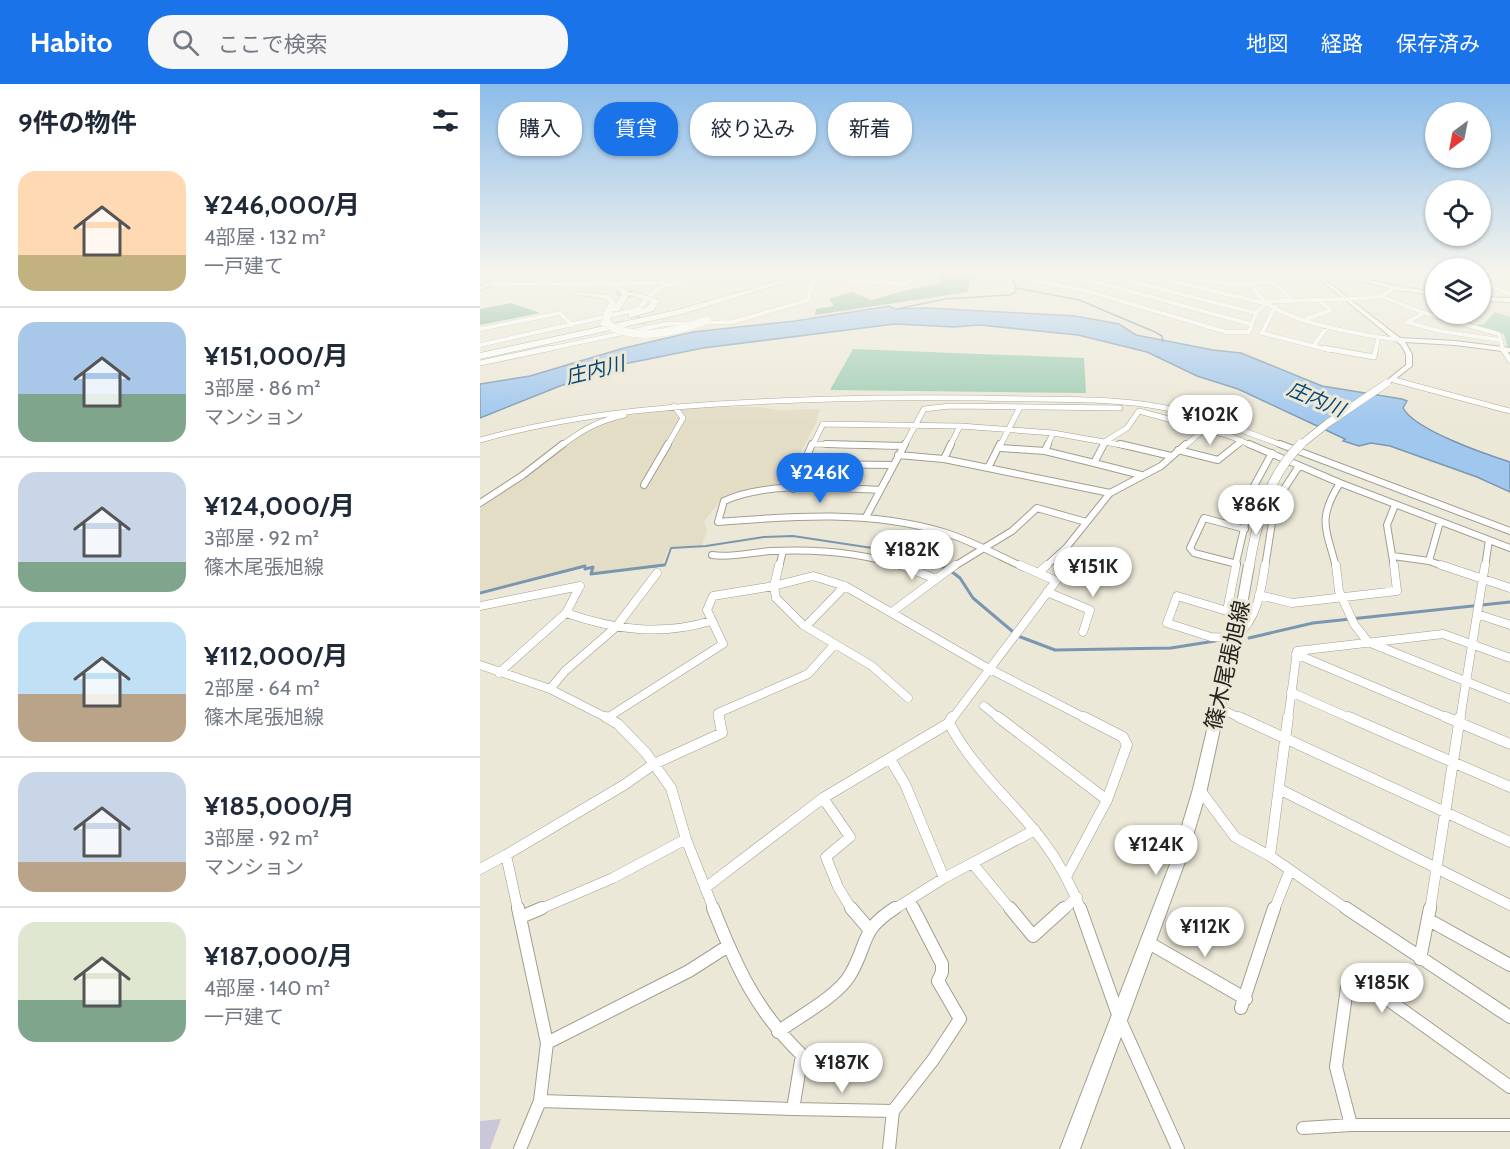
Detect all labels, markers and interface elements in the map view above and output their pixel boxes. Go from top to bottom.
search box [148,15,568,69]
text: Habito [30,25,112,59]
icon: search [169,26,202,59]
text: ここで検索 [217,31,327,58]
text: 地図 [1246,31,1288,56]
text: 経路 [1321,31,1363,56]
text: 保存済み [1396,31,1480,56]
chip: 購入 [498,102,582,156]
chip: 賃貸 [594,102,678,156]
chip: 絞り込み [690,102,816,156]
chip: 新着 [828,102,912,156]
north arrow [1425,102,1491,168]
map controls [1425,102,1491,324]
icon: filters [429,104,462,137]
text: 9件の物件 [18,107,137,139]
button: locate [1425,180,1491,246]
text: ¥246,000/月 [204,189,360,221]
icon: home [66,195,138,267]
text: 4部屋 · 132 m² [204,225,326,249]
text: 一戸建て [204,254,284,278]
button: layers [1425,258,1491,324]
text: ¥151,000/月 [204,340,349,372]
icon: home [66,346,138,418]
water label: 庄内川 [563,351,629,389]
text: 3部屋 · 86 m² [204,376,321,400]
water label: 庄内川 [1284,376,1350,423]
pin: ¥102K [1168,395,1252,446]
text: ¥102K [1182,402,1238,426]
text: マンション [204,405,304,429]
pin: ¥246K [778,453,862,504]
text: ¥246K [791,460,849,484]
pin: ¥86K [1220,485,1292,536]
text: ¥124,000/月 [204,490,355,522]
text: ¥86K [1232,492,1280,516]
icon: home [66,496,138,568]
text: 3部屋 · 92 m² [204,526,319,550]
pin: ¥182K [870,530,954,581]
text: ¥182K [885,537,939,561]
pin: ¥151K [1051,547,1135,598]
text: ¥151K [1068,554,1118,578]
text: 篠木尾張旭線 [204,555,324,579]
street label: 篠木尾張旭線 [1199,598,1255,732]
text: ¥112,000/月 [204,640,349,672]
icon: home [66,646,138,718]
text: 2部屋 · 64 m² [204,676,320,700]
text: 篠木尾張旭線 [204,705,324,729]
text: ¥185,000/月 [204,790,355,822]
icon: home [66,796,138,868]
pin: ¥124K [1114,825,1198,876]
text: 3部屋 · 92 m² [204,826,319,850]
text: ¥124K [1129,832,1184,856]
text: マンション [204,855,304,879]
pin: ¥112K [1163,907,1247,958]
text: ¥112K [1180,914,1230,938]
text: ¥187,000/月 [204,940,353,972]
icon: home [66,946,138,1018]
pin: ¥185K [1340,963,1424,1014]
text: ¥185K [1355,970,1409,994]
text: 4部屋 · 140 m² [204,976,330,1000]
text: 一戸建て [204,1005,284,1029]
pin: ¥187K [800,1043,884,1094]
text: ¥187K [815,1050,869,1074]

